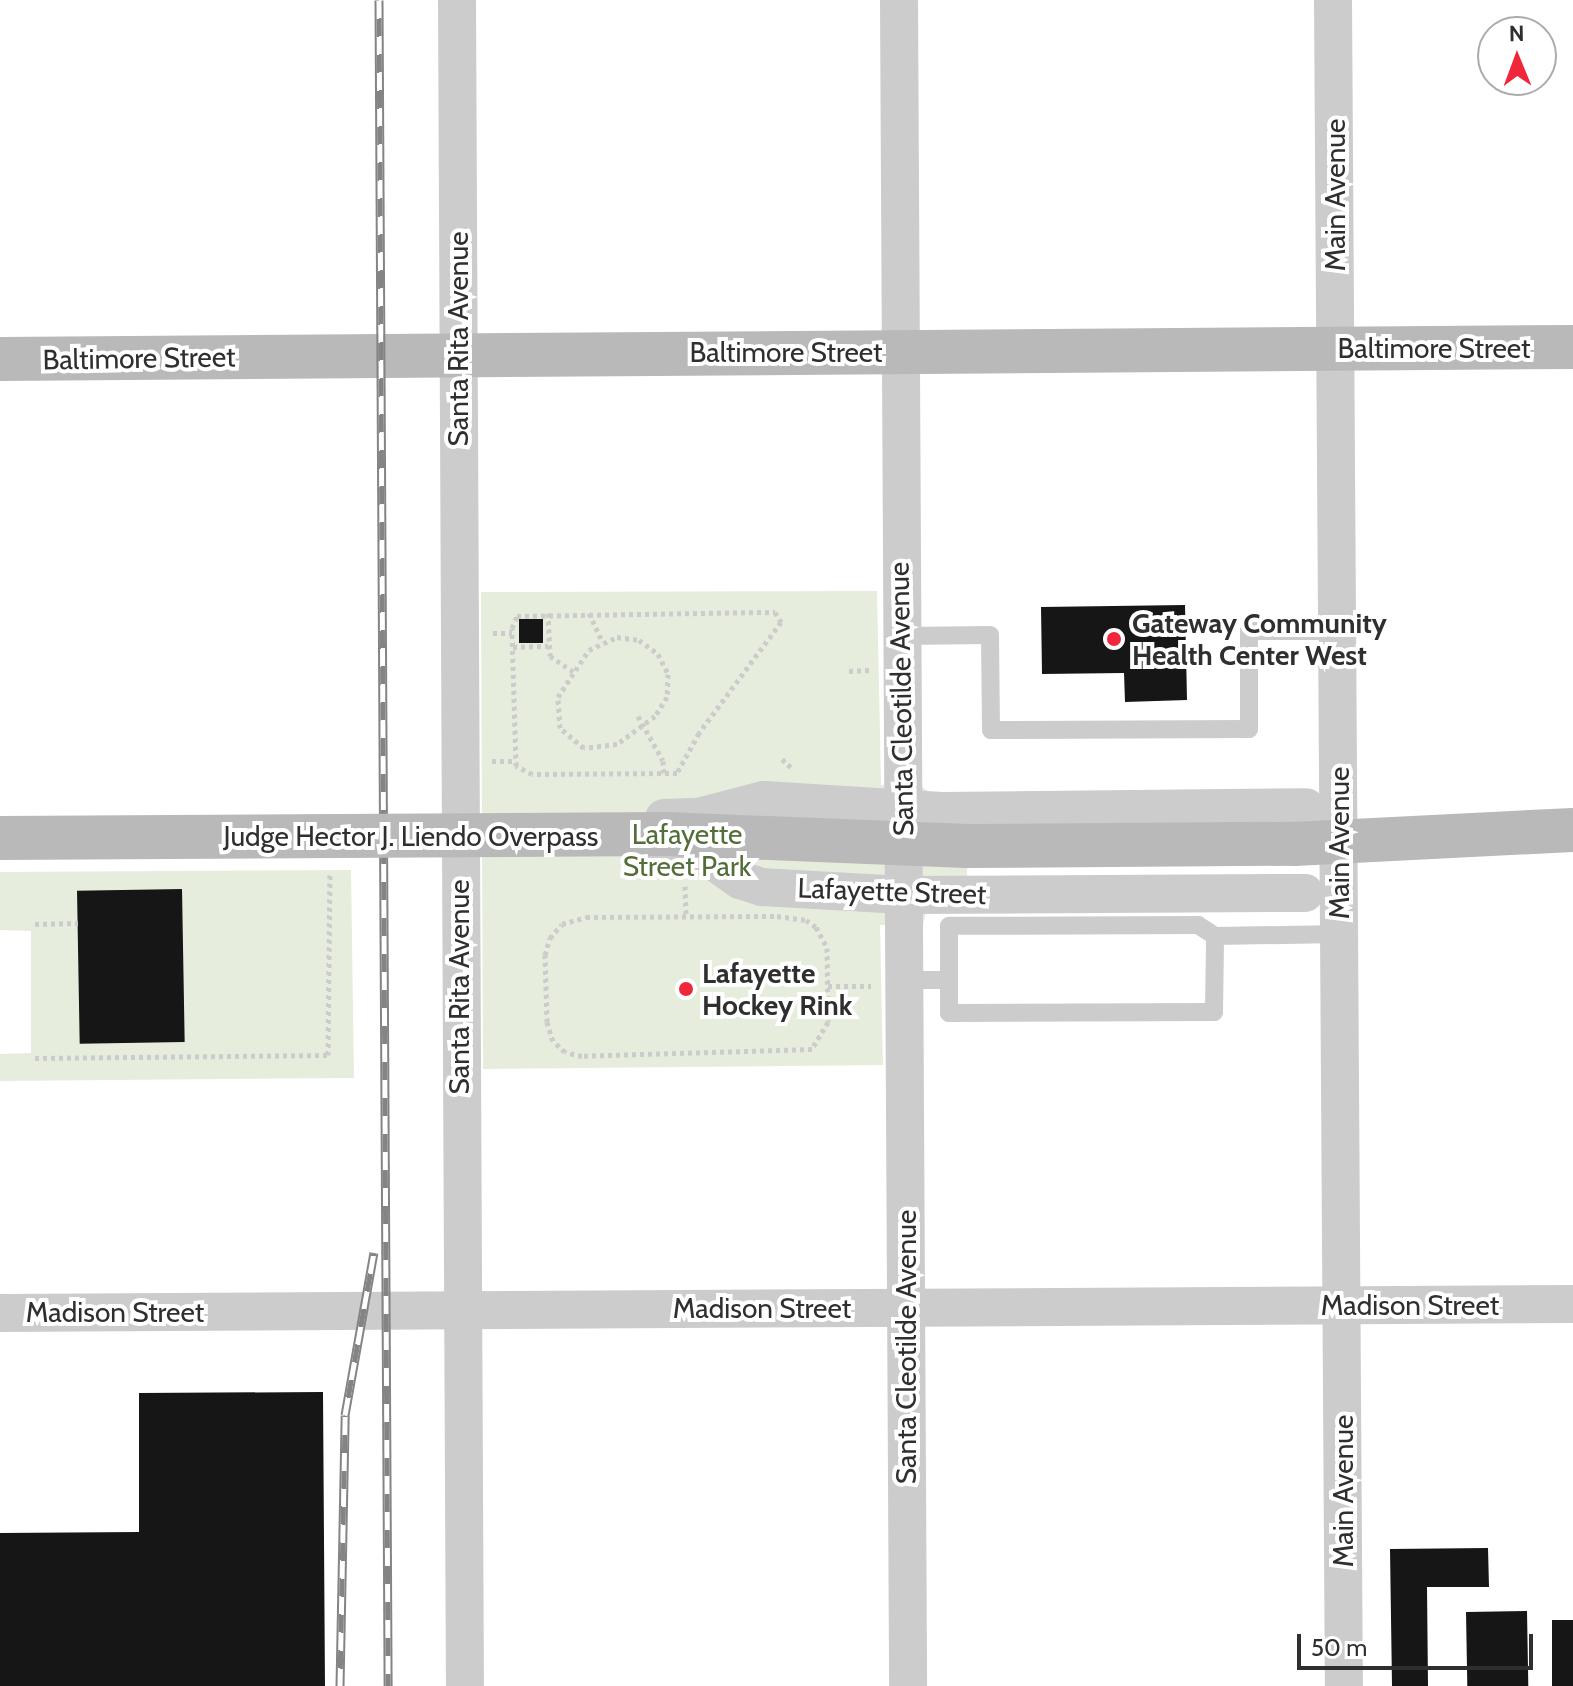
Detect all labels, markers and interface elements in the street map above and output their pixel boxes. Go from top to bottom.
north arrow [1477,16,1557,96]
text: N [1509,20,1525,47]
street label: Main Avenue [1318,119,1352,271]
street label: Santa Rita Avenue [441,232,475,446]
street label: Baltimore Street [1337,331,1531,365]
street label: Baltimore Street [689,335,883,369]
street label: Baltimore Street [42,340,236,376]
street label: Santa Cleotilde Avenue [882,561,920,837]
place label: Gateway Community Health Center West [1132,606,1387,672]
marker: Gateway Community Health Center West [1103,628,1125,650]
street label: Main Avenue [1322,767,1356,919]
park label: Lafayette Street Park [623,817,751,883]
street label: Judge Hector J. Liendo Overpass [224,819,598,853]
street label: Lafayette Street [797,871,987,911]
street label: Santa Rita Avenue [442,880,476,1094]
place label: Lafayette Hockey Rink [702,956,852,1022]
marker: Lafayette Hockey Rink [677,980,695,998]
street label: Santa Cleotilde Avenue [889,1210,923,1484]
street label: Madison Street [1321,1288,1499,1322]
street label: Madison Street [673,1291,851,1325]
street label: Madison Street [26,1295,204,1329]
street label: Main Avenue [1326,1415,1360,1567]
scale bar [1301,1618,1537,1668]
text: 50 m [1311,1633,1367,1662]

